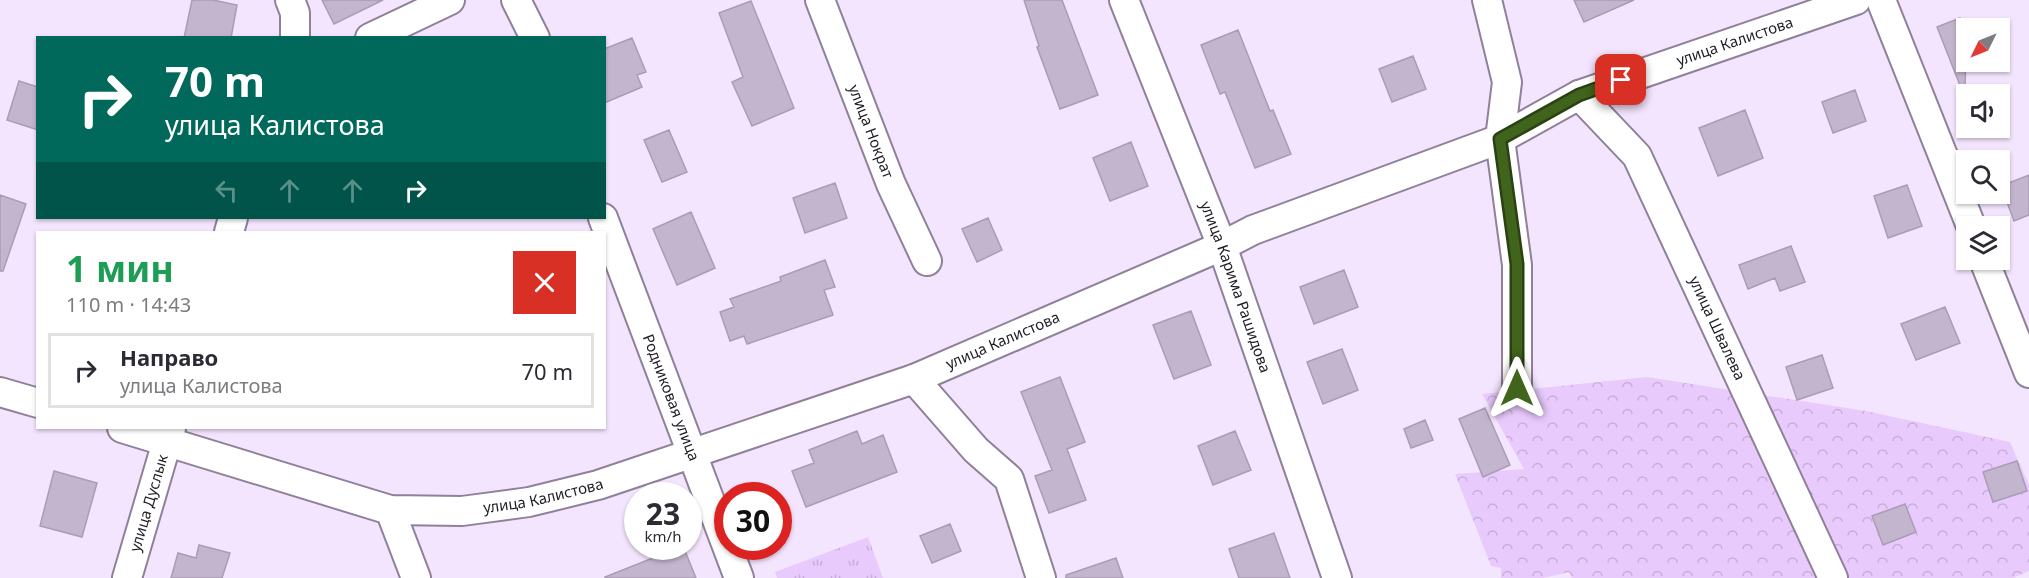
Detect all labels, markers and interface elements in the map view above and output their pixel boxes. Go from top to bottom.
street label: улица Калистова [1673,11,1796,70]
north arrow [1956,18,2010,72]
map controls [1956,18,2010,270]
text: 70 m [165,52,265,109]
pin [1595,54,1646,105]
icon: right [66,60,144,138]
icon: arrive [1604,63,1637,96]
street label: улица Нократ [845,81,899,181]
button: sound [1956,84,2010,138]
text: улица Калистова [165,106,385,143]
button: search [1956,150,2010,204]
icon: left [210,174,243,207]
icon: ahead [273,174,306,207]
icon: ahead [336,174,369,207]
icon: right [399,174,432,207]
street label: улица Карима Рашидова [1196,198,1276,375]
button: layers [1956,216,2010,270]
text: 1 мин [66,244,174,293]
button: close [513,251,576,314]
street label: улица Швалева [1685,272,1751,383]
text: 110 m · 14:43 [66,291,191,318]
street label: улица Калистова [942,306,1062,373]
street label: Родниковая улица [639,331,705,463]
text: Направо [120,342,218,372]
icon: right [69,354,102,387]
text: 70 m [522,356,573,386]
position arrow [1485,356,1549,420]
text: улица Калистова [120,372,283,399]
street label: улица Дуслык [124,452,172,554]
street label: улица Калистова [482,473,606,517]
speed limit sign: 30 [714,482,792,560]
text: 23 [646,493,680,534]
text: km/h [645,526,681,546]

